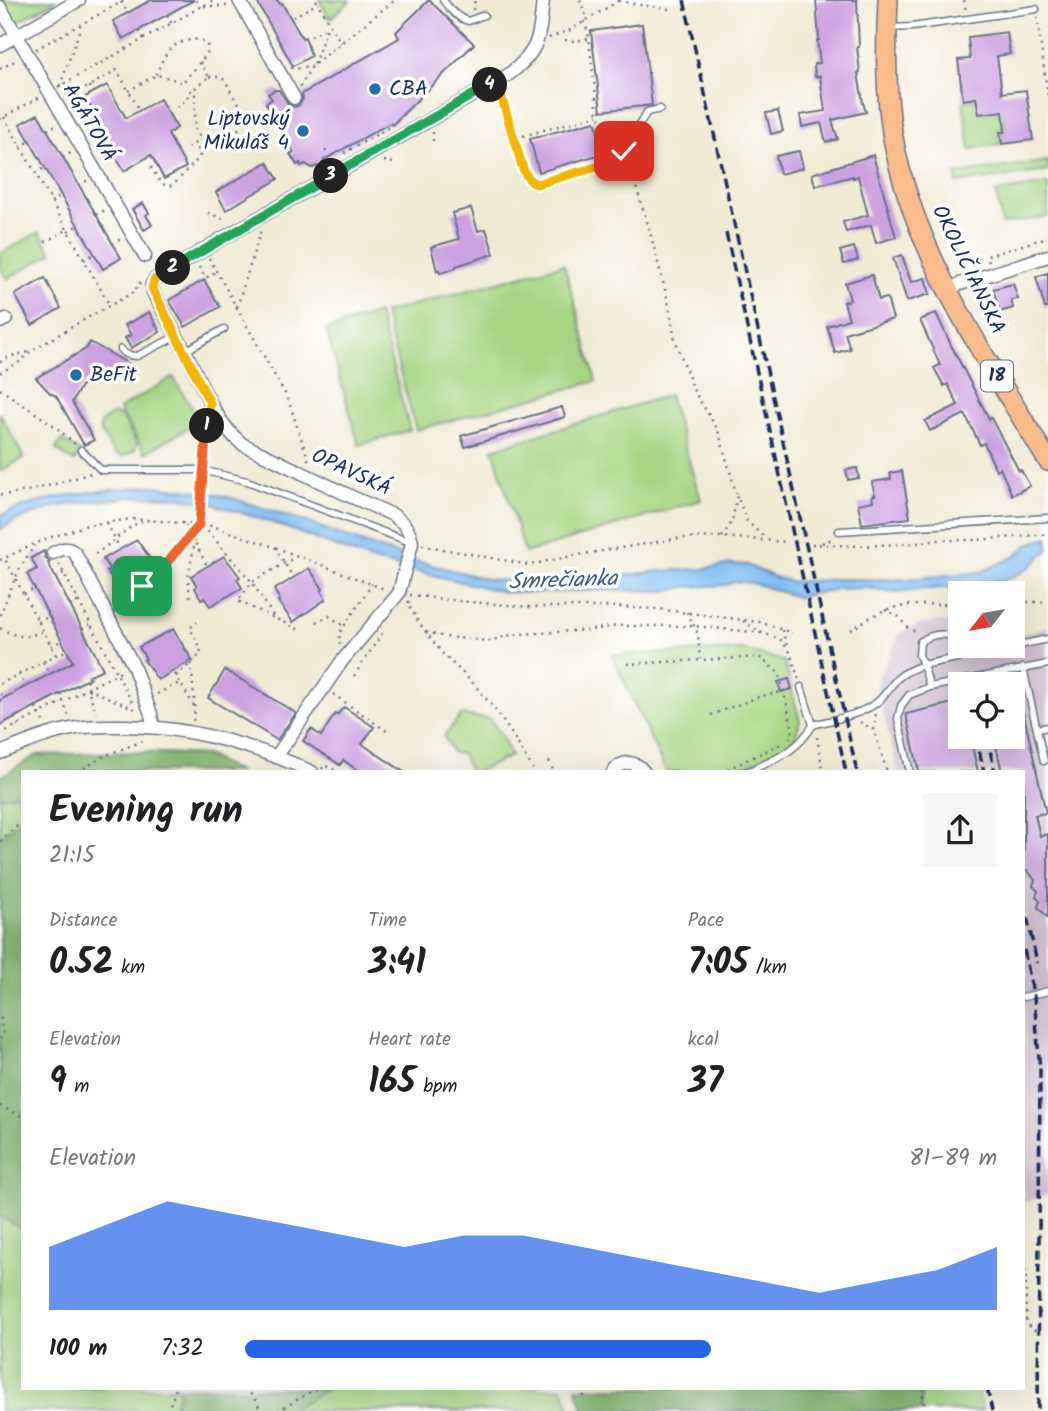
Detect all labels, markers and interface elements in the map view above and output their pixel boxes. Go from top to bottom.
pin: 4 [472,68,508,102]
text: 4 [484,69,495,99]
place label: CBA [389,73,428,106]
street label: AGÁTOVÁ [53,77,125,169]
marker: CBA [367,81,383,97]
place label: Liptovský Mikuláš 4 [203,103,290,160]
pin [594,121,654,181]
marker: Liptovský Mikuláš 4 [295,123,311,139]
icon: check [605,132,643,170]
pin: 3 [314,158,348,194]
text: 3 [325,160,336,190]
street label: OKOLIČIANSKA [922,200,1014,340]
pin: 2 [156,250,190,286]
text: 2 [167,252,178,282]
place label: BeFit [90,359,138,392]
road number: 18 [981,360,1013,392]
marker: BeFit [68,367,84,383]
pin: 1 [190,408,224,444]
text: 1 [204,410,209,440]
street label: OPAVSKÁ [306,440,396,506]
pin [112,556,172,616]
water label: Smrečianka [508,561,620,601]
icon: arrive [123,567,161,605]
north arrow [948,581,1026,658]
map controls [948,581,1025,749]
button: locate [948,672,1025,749]
text: Evening run [49,782,243,842]
button: share [923,793,997,867]
text: 21:15 [49,838,95,874]
text: Distance [49,906,117,936]
text: Time [368,906,407,936]
text: Pace [688,906,724,936]
text: 0.52 [49,936,113,992]
text: 3:41 [368,936,426,992]
text: 7:05 [688,936,748,992]
text: km [113,953,145,983]
text: /km [748,953,787,983]
text: Elevation [49,1025,121,1055]
text: Heart rate [368,1025,451,1055]
text: kcal [688,1025,719,1055]
text: 9 [49,1055,67,1111]
text: 165 [368,1055,416,1111]
text: 37 [688,1055,723,1111]
text: m [67,1072,89,1102]
text: bpm [416,1072,457,1102]
text: Elevation [49,1141,136,1177]
text: 81–89 m [909,1141,997,1177]
text: 100 m [49,1331,107,1367]
text: 7:32 [161,1331,204,1367]

